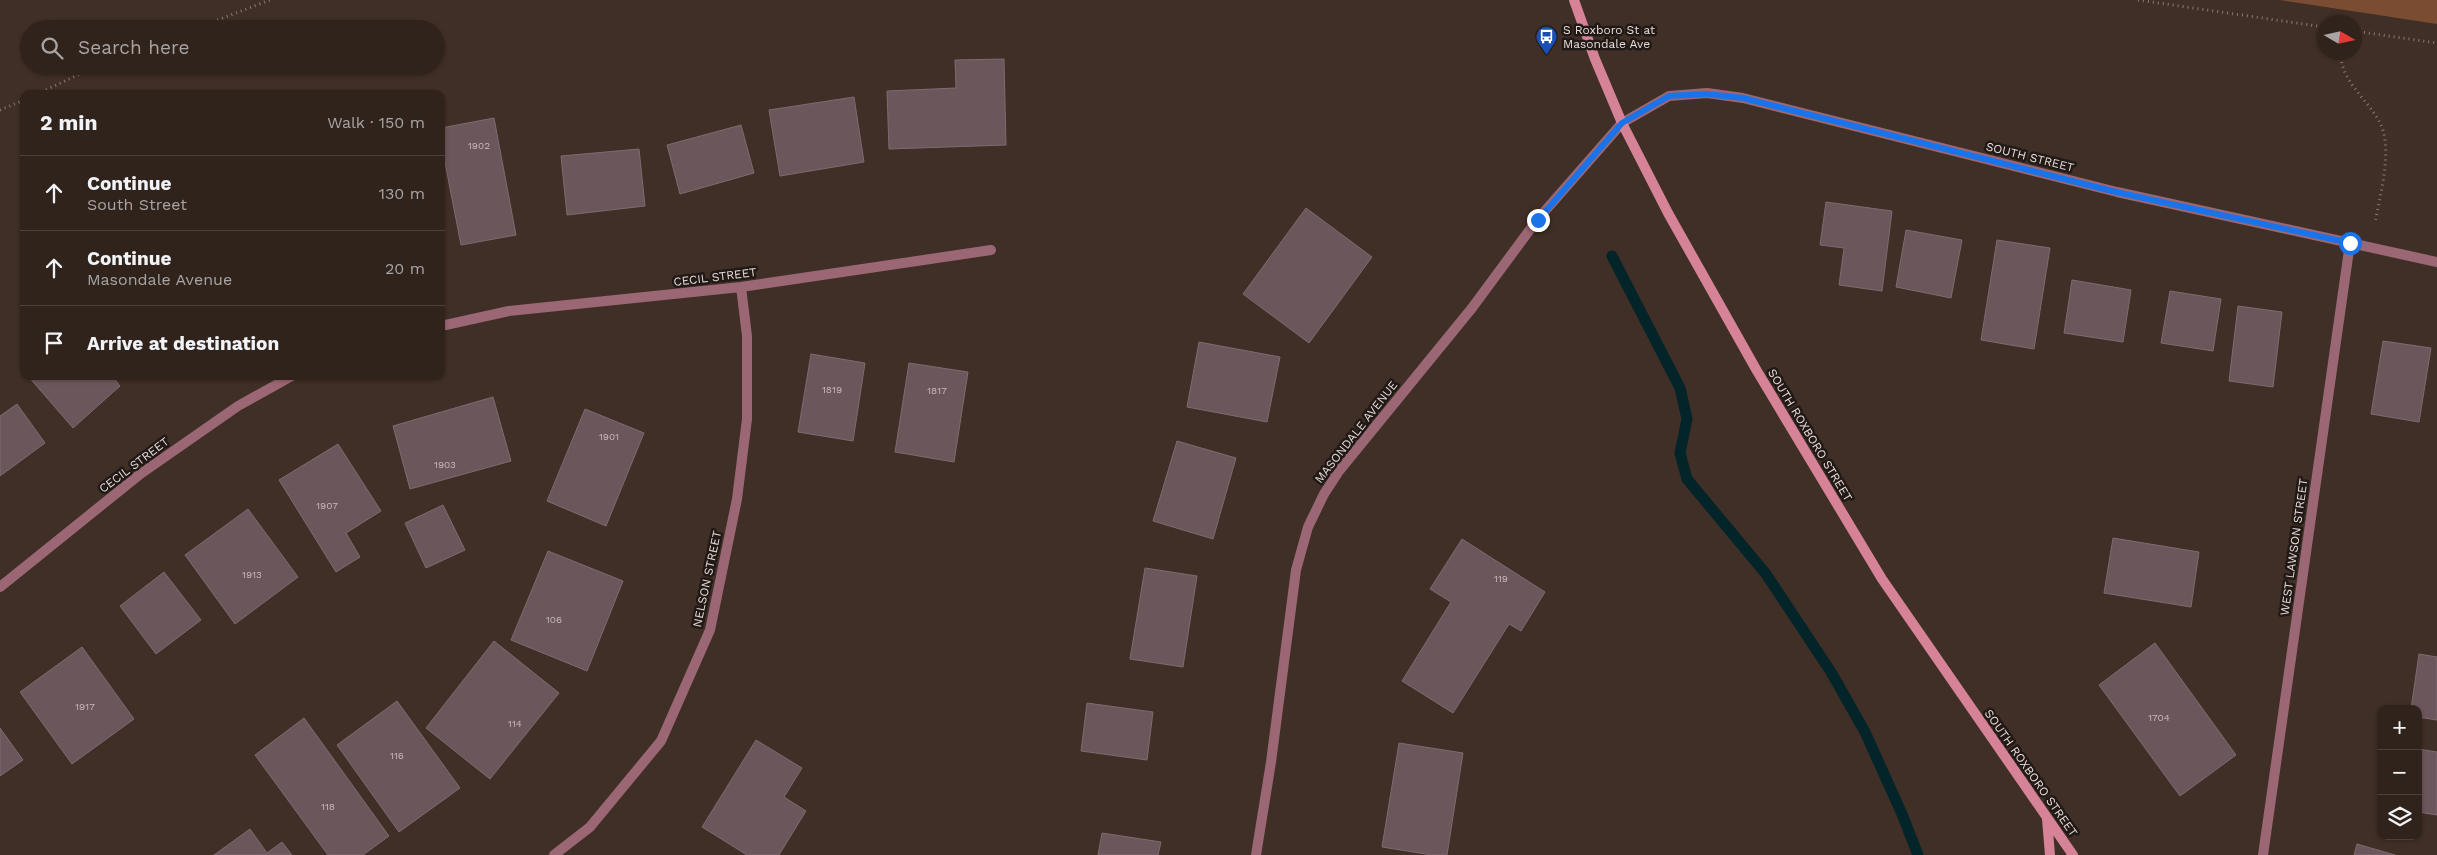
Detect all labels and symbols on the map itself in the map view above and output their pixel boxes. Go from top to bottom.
north arrow [2317,15,2362,60]
place label: S Roxboro St at Masondale Ave [1563,23,1655,51]
bus stop icon: S Roxboro St at Masondale Ave [1535,25,1559,56]
street label: SOUTH STREET [1984,139,2076,175]
house number: 1902 [468,140,490,151]
route end [1527,209,1550,232]
route start [2339,232,2362,255]
street label: CECIL STREET [673,265,757,289]
street label: SOUTH ROXBORO STREET [1765,366,1855,504]
street label: MASONDALE AVENUE [1312,378,1400,486]
house number: 1819 [822,384,842,395]
house number: 1817 [927,385,947,396]
house number: 1901 [599,431,619,442]
street label: CECIL STREET [96,434,172,496]
house number: 1903 [434,459,456,470]
street label: WEST LAWSON STREET [2277,478,2311,616]
house number: 1907 [316,500,338,511]
street label: NELSON STREET [690,529,724,629]
house number: 1913 [242,569,262,580]
house number: 119 [1494,573,1508,584]
house number: 106 [546,614,562,625]
house number: 1917 [75,701,95,712]
street label: SOUTH ROXBORO STREET [1982,707,2080,839]
house number: 1704 [2148,712,2170,723]
house number: 114 [508,718,522,729]
house number: 116 [390,750,404,761]
house number: 118 [321,801,335,812]

